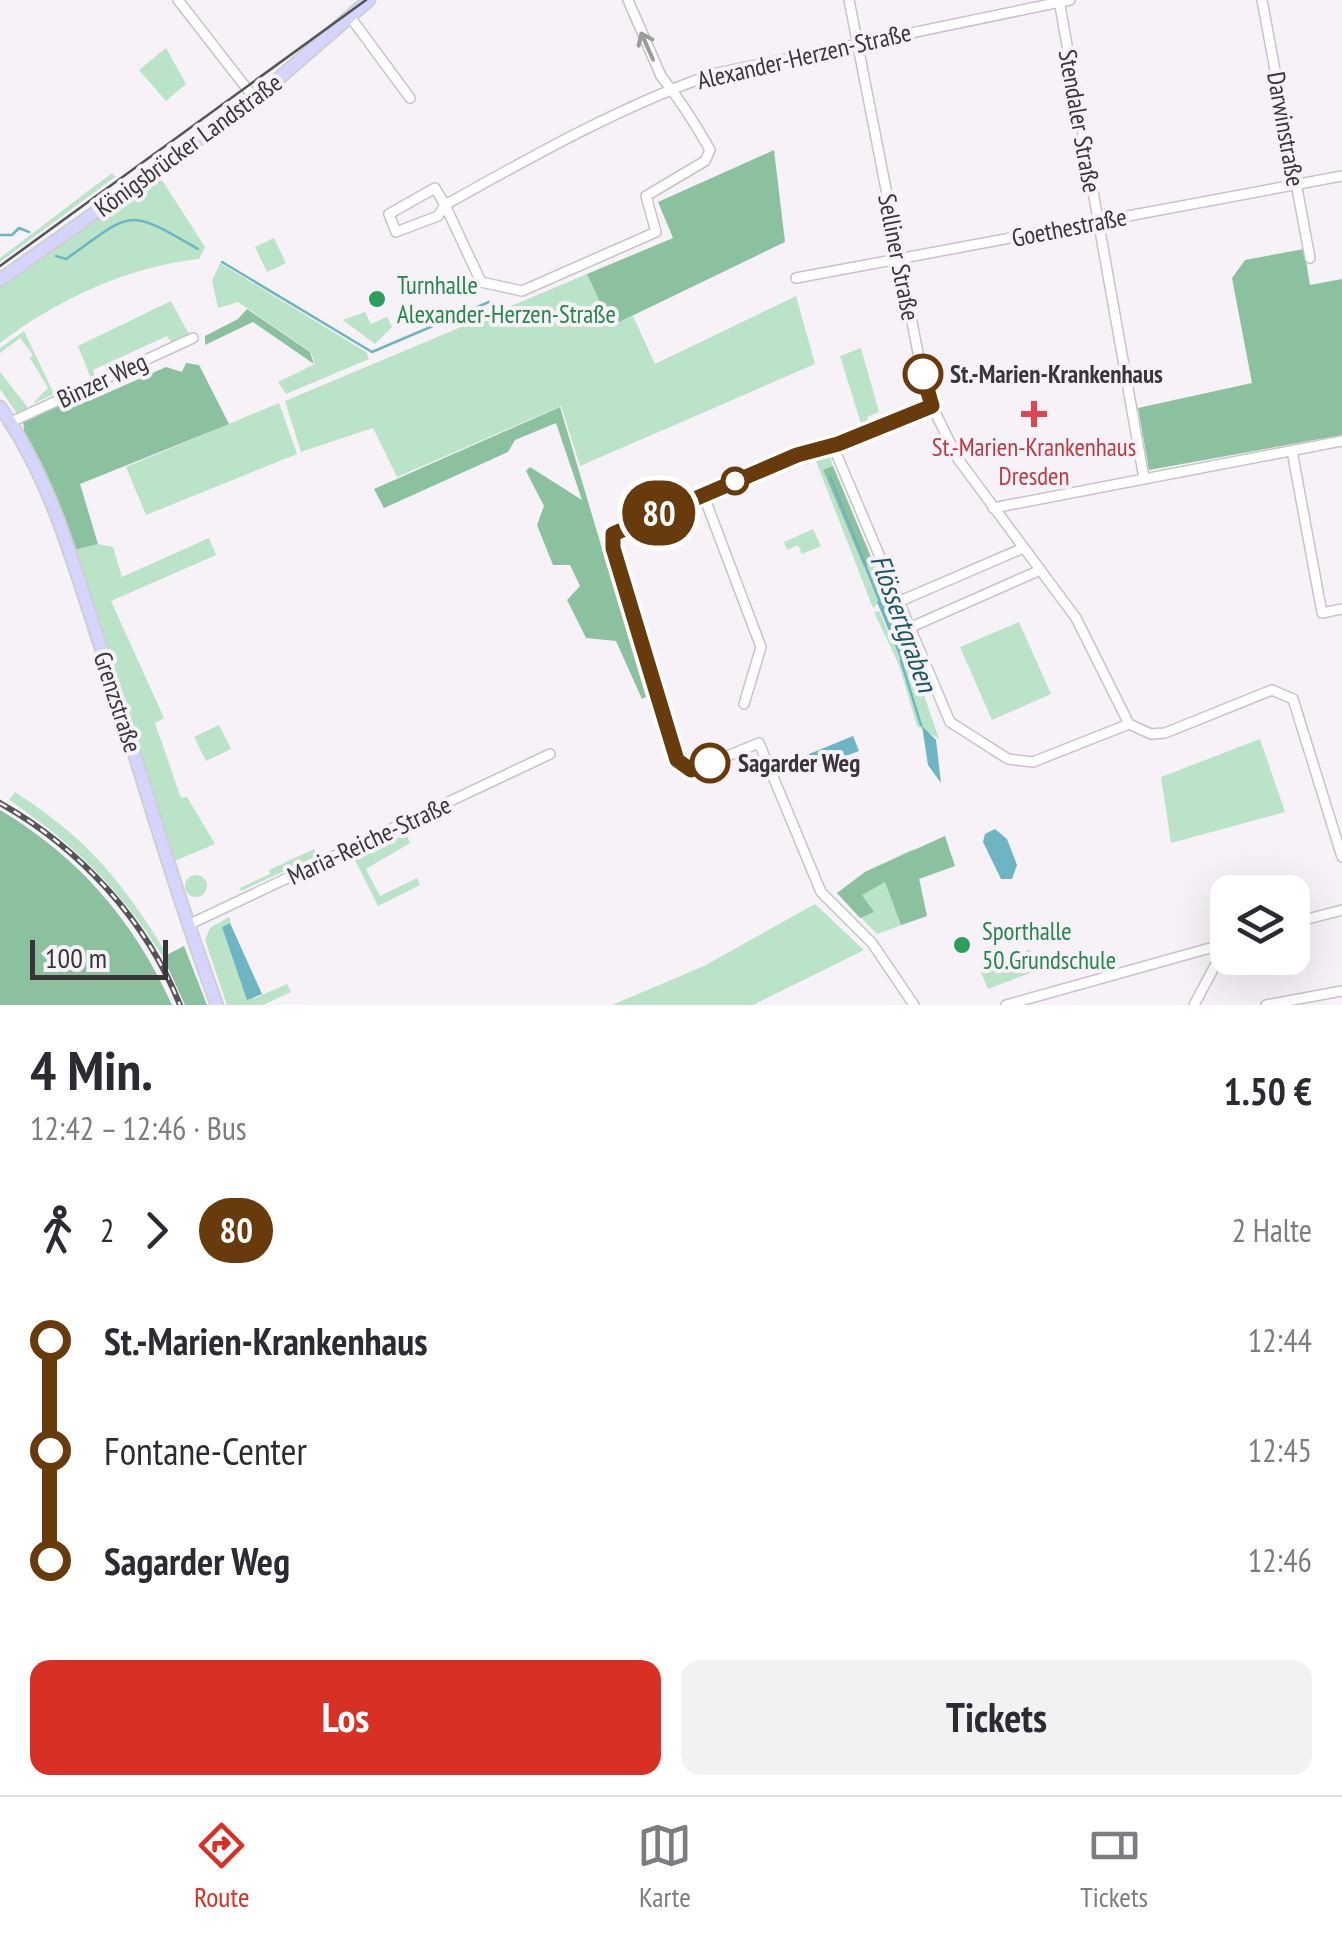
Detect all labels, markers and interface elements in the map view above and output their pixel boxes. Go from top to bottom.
street label: Alexander-Herzen-Straße [694,16,914,96]
one-way arrow [637,31,655,62]
street label: Stendaler Straße [1052,47,1108,195]
street label: Königsbrücker Landstraße [88,66,288,224]
street label: Darwinstraße [1260,69,1312,189]
street label: Selliner Straße [871,191,927,323]
street label: Goethestraße [1009,200,1129,254]
place label: Turnhalle Alexander-Herzen-Straße [397,269,616,330]
marker: Turnhalle Alexander-Herzen-Straße [366,288,388,310]
street label: Binzer Weg [52,345,152,415]
marker: St.-Marien-Krankenhaus [904,355,942,393]
place label: St.-Marien-Krankenhaus [950,358,1163,390]
marker: St.-Marien-Krankenhaus Dresden [1021,401,1047,427]
place label: St.-Marien-Krankenhaus Dresden [932,431,1136,492]
unlabelled marker [722,468,748,494]
line badge: 80 [614,480,704,546]
text: 80 [642,490,676,536]
water label: Flössertgraben [863,549,947,698]
street label: Grenzstraße [87,648,149,756]
marker: Sagarder Weg [691,744,729,782]
place label: Sagarder Weg [738,747,860,779]
street label: Maria-Reiche-Straße [282,788,456,892]
map controls [1210,875,1310,975]
button: layers [1210,875,1310,975]
place label: Sporthalle 50.Grundschule [982,915,1116,976]
marker: Sporthalle 50.Grundschule [951,934,973,956]
scale bar [30,935,168,980]
text: 100 m [45,939,107,976]
text: 4 Min. [30,1034,153,1105]
text: 1.50 € [1223,1066,1312,1115]
text: 12:42 – 12:46 · Bus [30,1107,247,1149]
icon: walk [30,1203,85,1258]
icon: forward [129,1203,184,1258]
text: 80 [219,1207,253,1253]
text: 2 [100,1209,114,1251]
text: 2 Halte [1232,1209,1312,1251]
text: St.-Marien-Krankenhaus [104,1316,428,1365]
text: 12:44 [1248,1319,1312,1361]
text: Fontane-Center [104,1426,307,1475]
text: 12:45 [1248,1429,1312,1471]
text: Sagarder Weg [104,1536,290,1585]
text: 12:46 [1248,1539,1312,1581]
button: Los [30,1660,661,1775]
button: Tickets [681,1660,1312,1775]
tab: Route [194,1818,250,1915]
tab: Karte [637,1818,692,1915]
tab: Tickets [1080,1818,1148,1915]

